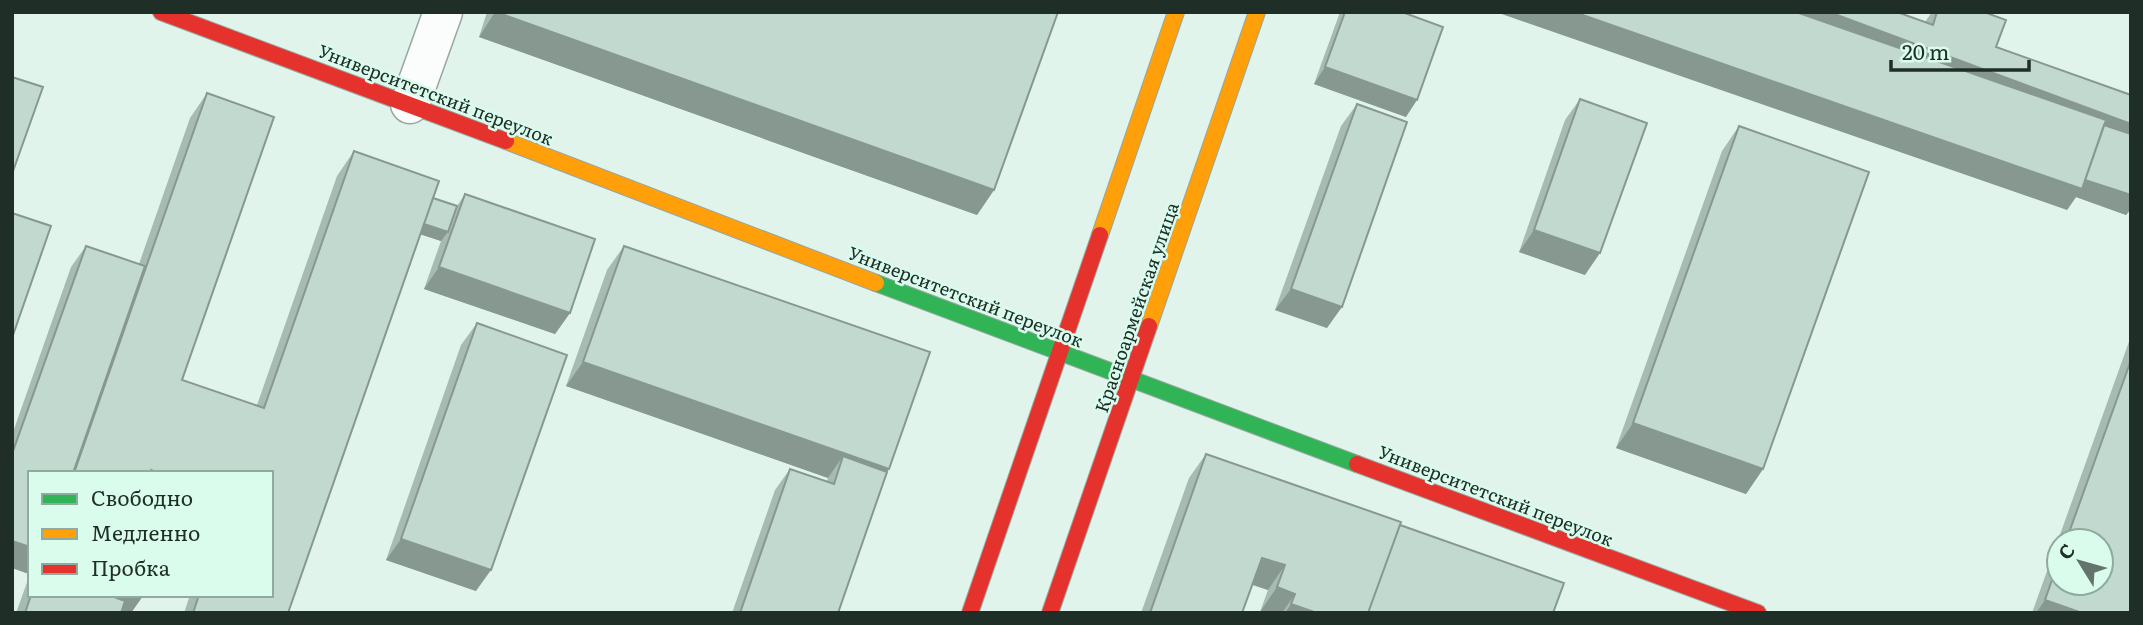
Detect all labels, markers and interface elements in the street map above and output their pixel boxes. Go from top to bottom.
scale bar [1891,28,2029,72]
text: 20 m [1902,35,1949,66]
street label: Университетский переулок [315,37,558,151]
street label: Красноармейская улица [1087,198,1185,416]
street label: Университетский переулок [845,239,1088,353]
street label: Университетский переулок [1375,438,1618,552]
legend [28,471,273,597]
text: Свободно [91,481,193,512]
text: Медленно [91,516,200,547]
north arrow [2045,527,2115,597]
text: С [2050,537,2081,565]
text: Пробка [91,551,171,582]

